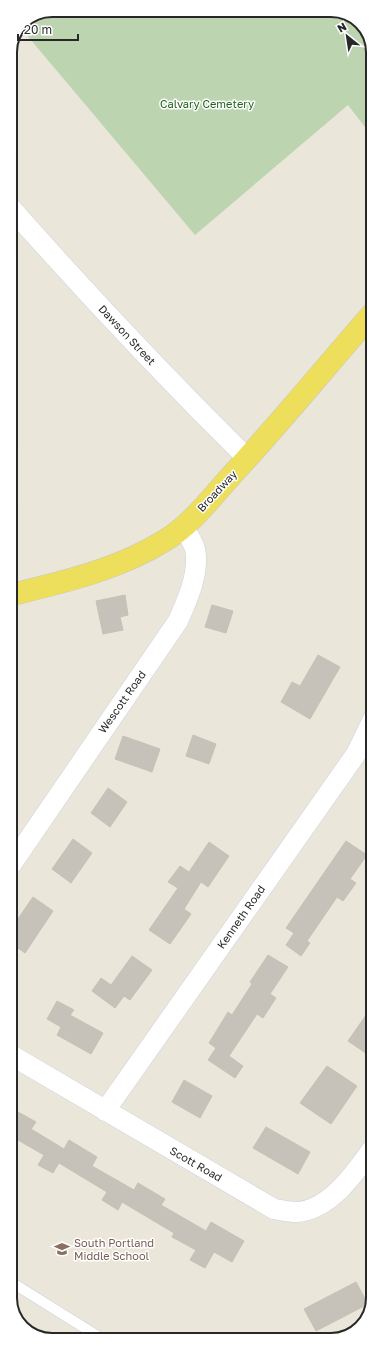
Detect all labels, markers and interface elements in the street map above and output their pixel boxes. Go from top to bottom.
scale bar [18,16,78,42]
north arrow [327,16,367,56]
text: N [335,19,349,35]
text: 20 m [24,22,52,37]
park label: Calvary Cemetery [160,97,254,110]
street label: Dawson Street [96,302,158,367]
street label: Broadway [194,467,239,514]
street label: Wescott Road [95,668,148,735]
street label: Kenneth Road [214,882,267,951]
street label: Scott Road [168,1143,225,1184]
place label: South Portland Middle School [74,1236,154,1262]
school or university icon: South Portland Middle School [53,1240,71,1258]

